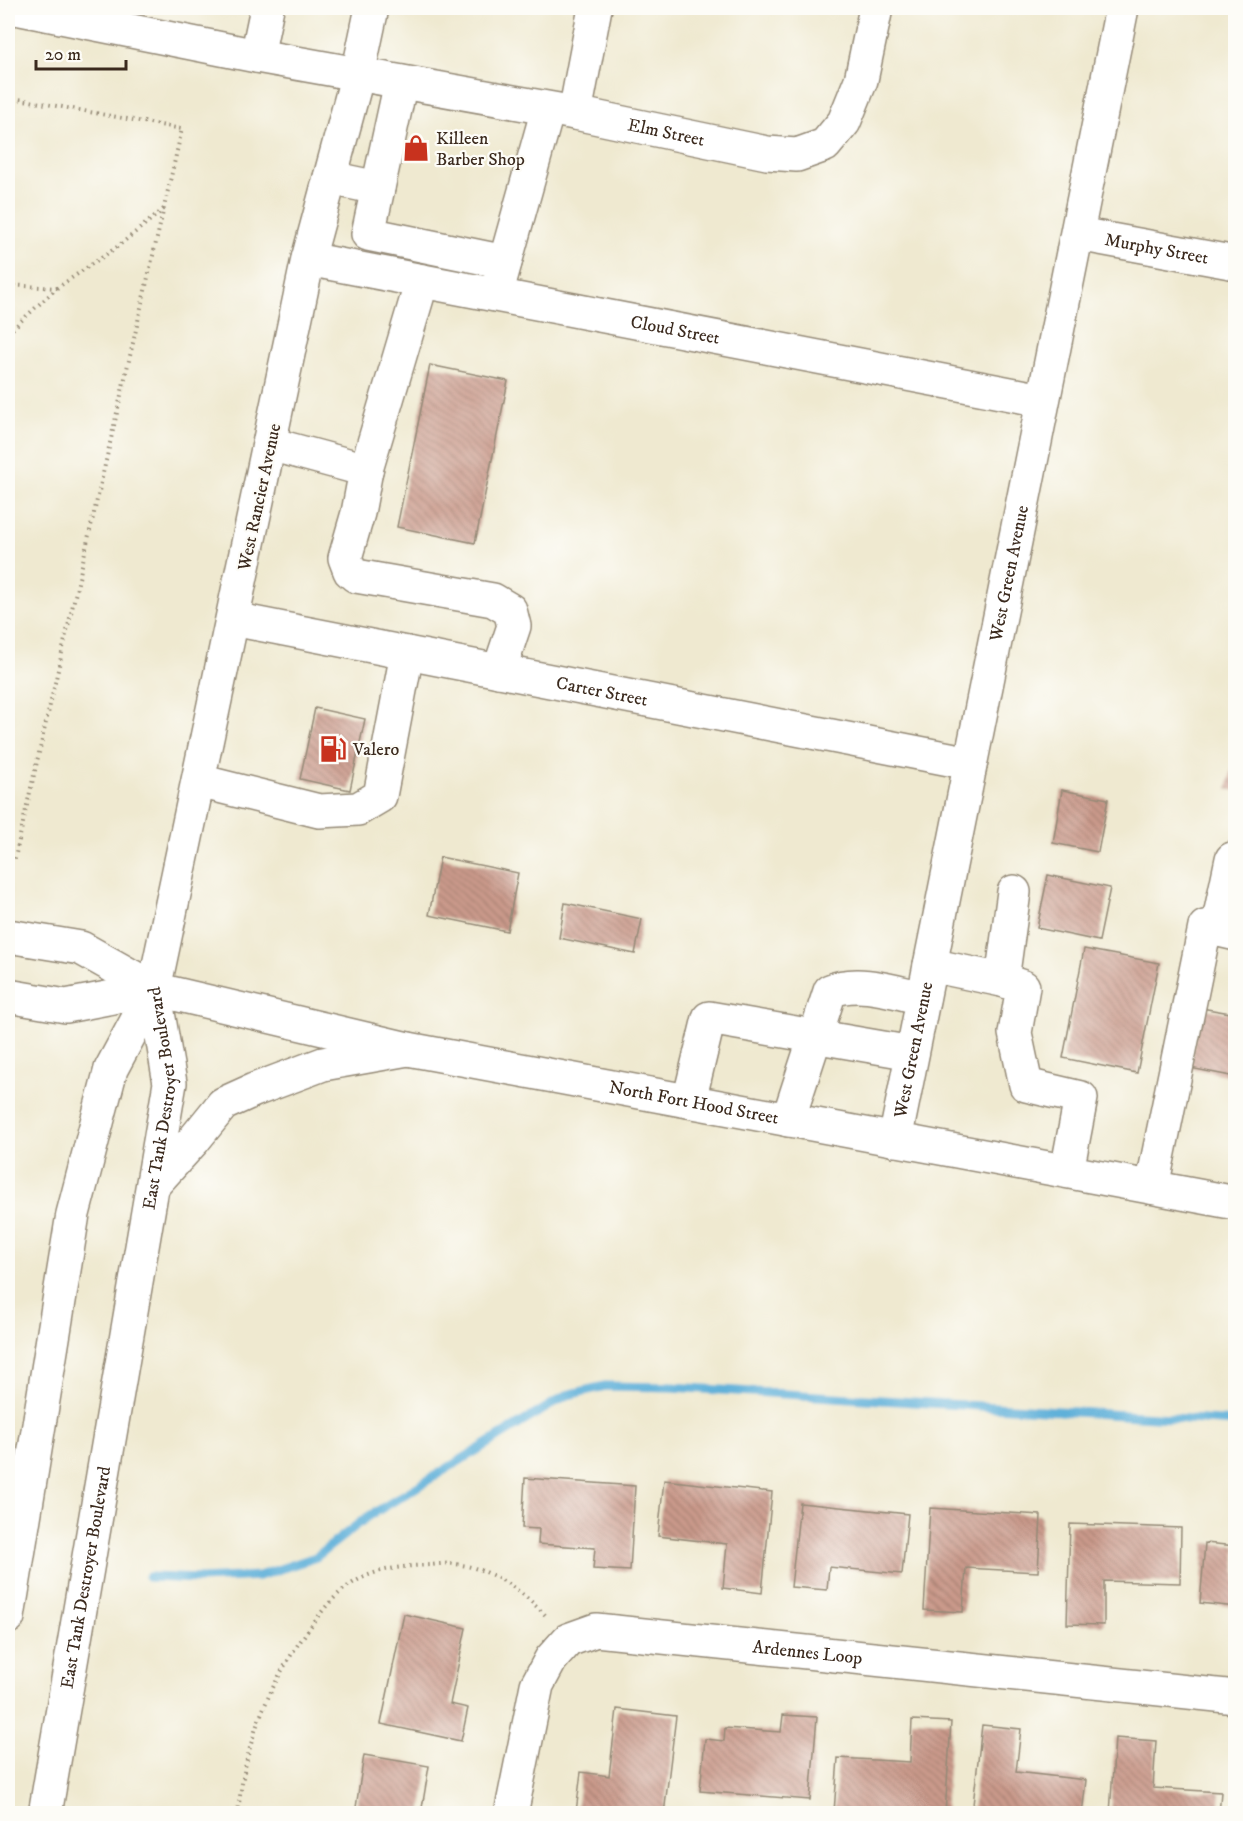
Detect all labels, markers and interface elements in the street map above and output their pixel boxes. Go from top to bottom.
scale bar [36,33,126,71]
text: 20 m [45,44,81,66]
street label: Elm Street [626,114,707,152]
place label: Killeen Barber Shop [436,128,525,171]
shop icon: Killeen Barber Shop [401,133,431,163]
street label: Murphy Street [1103,229,1210,270]
street label: Cloud Street [629,311,722,350]
street label: West Rancier Avenue [233,422,286,574]
street label: West Green Avenue [985,504,1034,644]
street label: Carter Street [554,672,650,712]
fuel station icon: Valero [318,734,348,764]
place label: Valero [352,739,399,761]
street label: West Green Avenue [890,980,938,1121]
street label: East Tank Destroyer Boulevard [139,985,182,1212]
street label: North Fort Hood Street [607,1077,781,1130]
street label: East Tank Destroyer Boulevard [57,1465,116,1691]
street label: Ardennes Loop [751,1636,863,1670]

